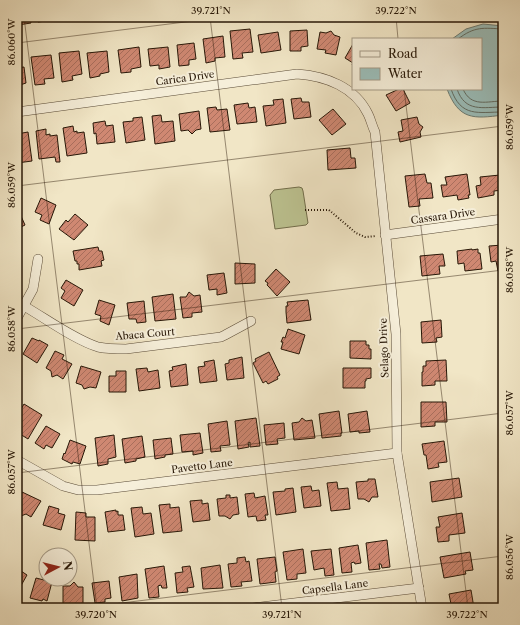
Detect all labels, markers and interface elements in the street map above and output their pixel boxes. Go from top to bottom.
text: 39.721°N [191,4,231,17]
text: 39.722°N [375,4,417,17]
text: 86.060°W [5,17,18,66]
legend [352,38,482,90]
text: Road [388,46,418,61]
text: Water [387,66,422,81]
street label: Carica Drive [155,67,216,89]
text: 86.059°W [503,103,516,150]
text: 86.059°W [5,161,18,208]
street label: Cassara Drive [410,205,476,227]
text: 86.058°W [503,246,516,293]
text: 86.058°W [5,305,18,352]
street label: Selago Drive [376,317,392,378]
street label: Abaca Court [114,325,176,343]
text: 86.057°W [503,389,516,436]
text: 86.057°W [5,448,18,495]
street label: Pavetto Lane [171,456,234,476]
text: 86.056°W [503,533,516,580]
north arrow [38,547,78,587]
text: N [60,560,76,572]
street label: Capsella Lane [301,576,369,598]
text: 39.720°N [75,608,117,621]
text: 39.721°N [262,608,302,621]
text: 39.722°N [446,608,488,621]

